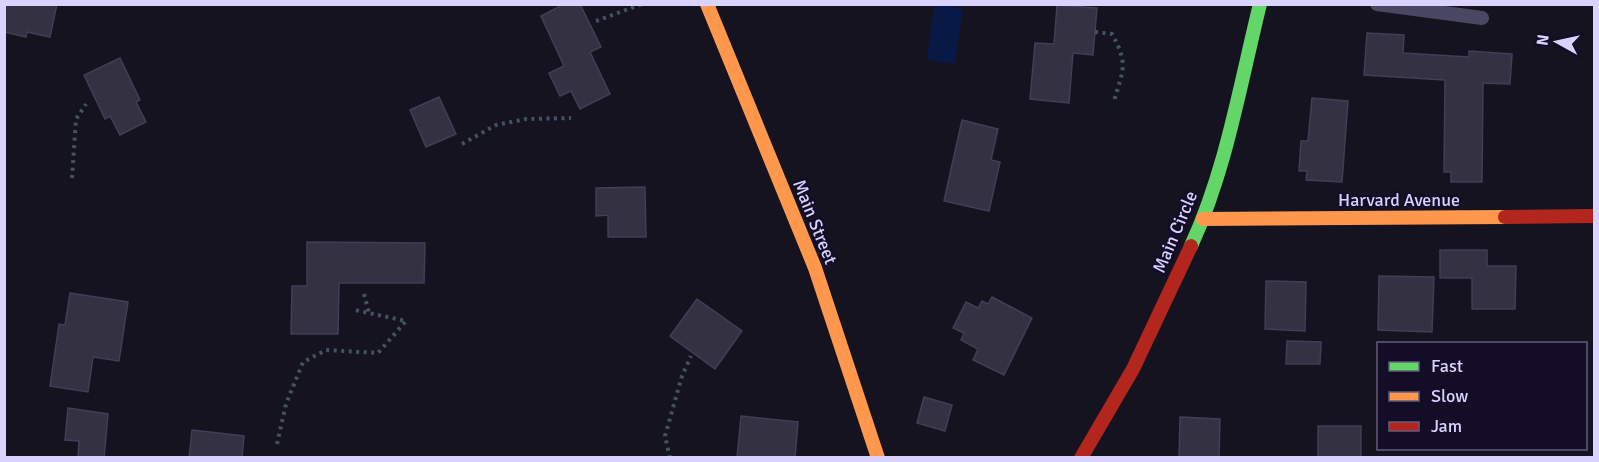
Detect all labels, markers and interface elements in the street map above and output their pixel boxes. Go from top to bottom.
north arrow [1527,12,1587,72]
text: N [1532,33,1554,47]
street label: Main Street [788,176,842,268]
street label: Main Circle [1148,188,1202,276]
street label: Harvard Avenue [1338,189,1460,211]
legend [1377,342,1587,450]
text: Fast [1431,355,1463,377]
text: Slow [1431,385,1468,407]
text: Jam [1431,415,1462,437]

